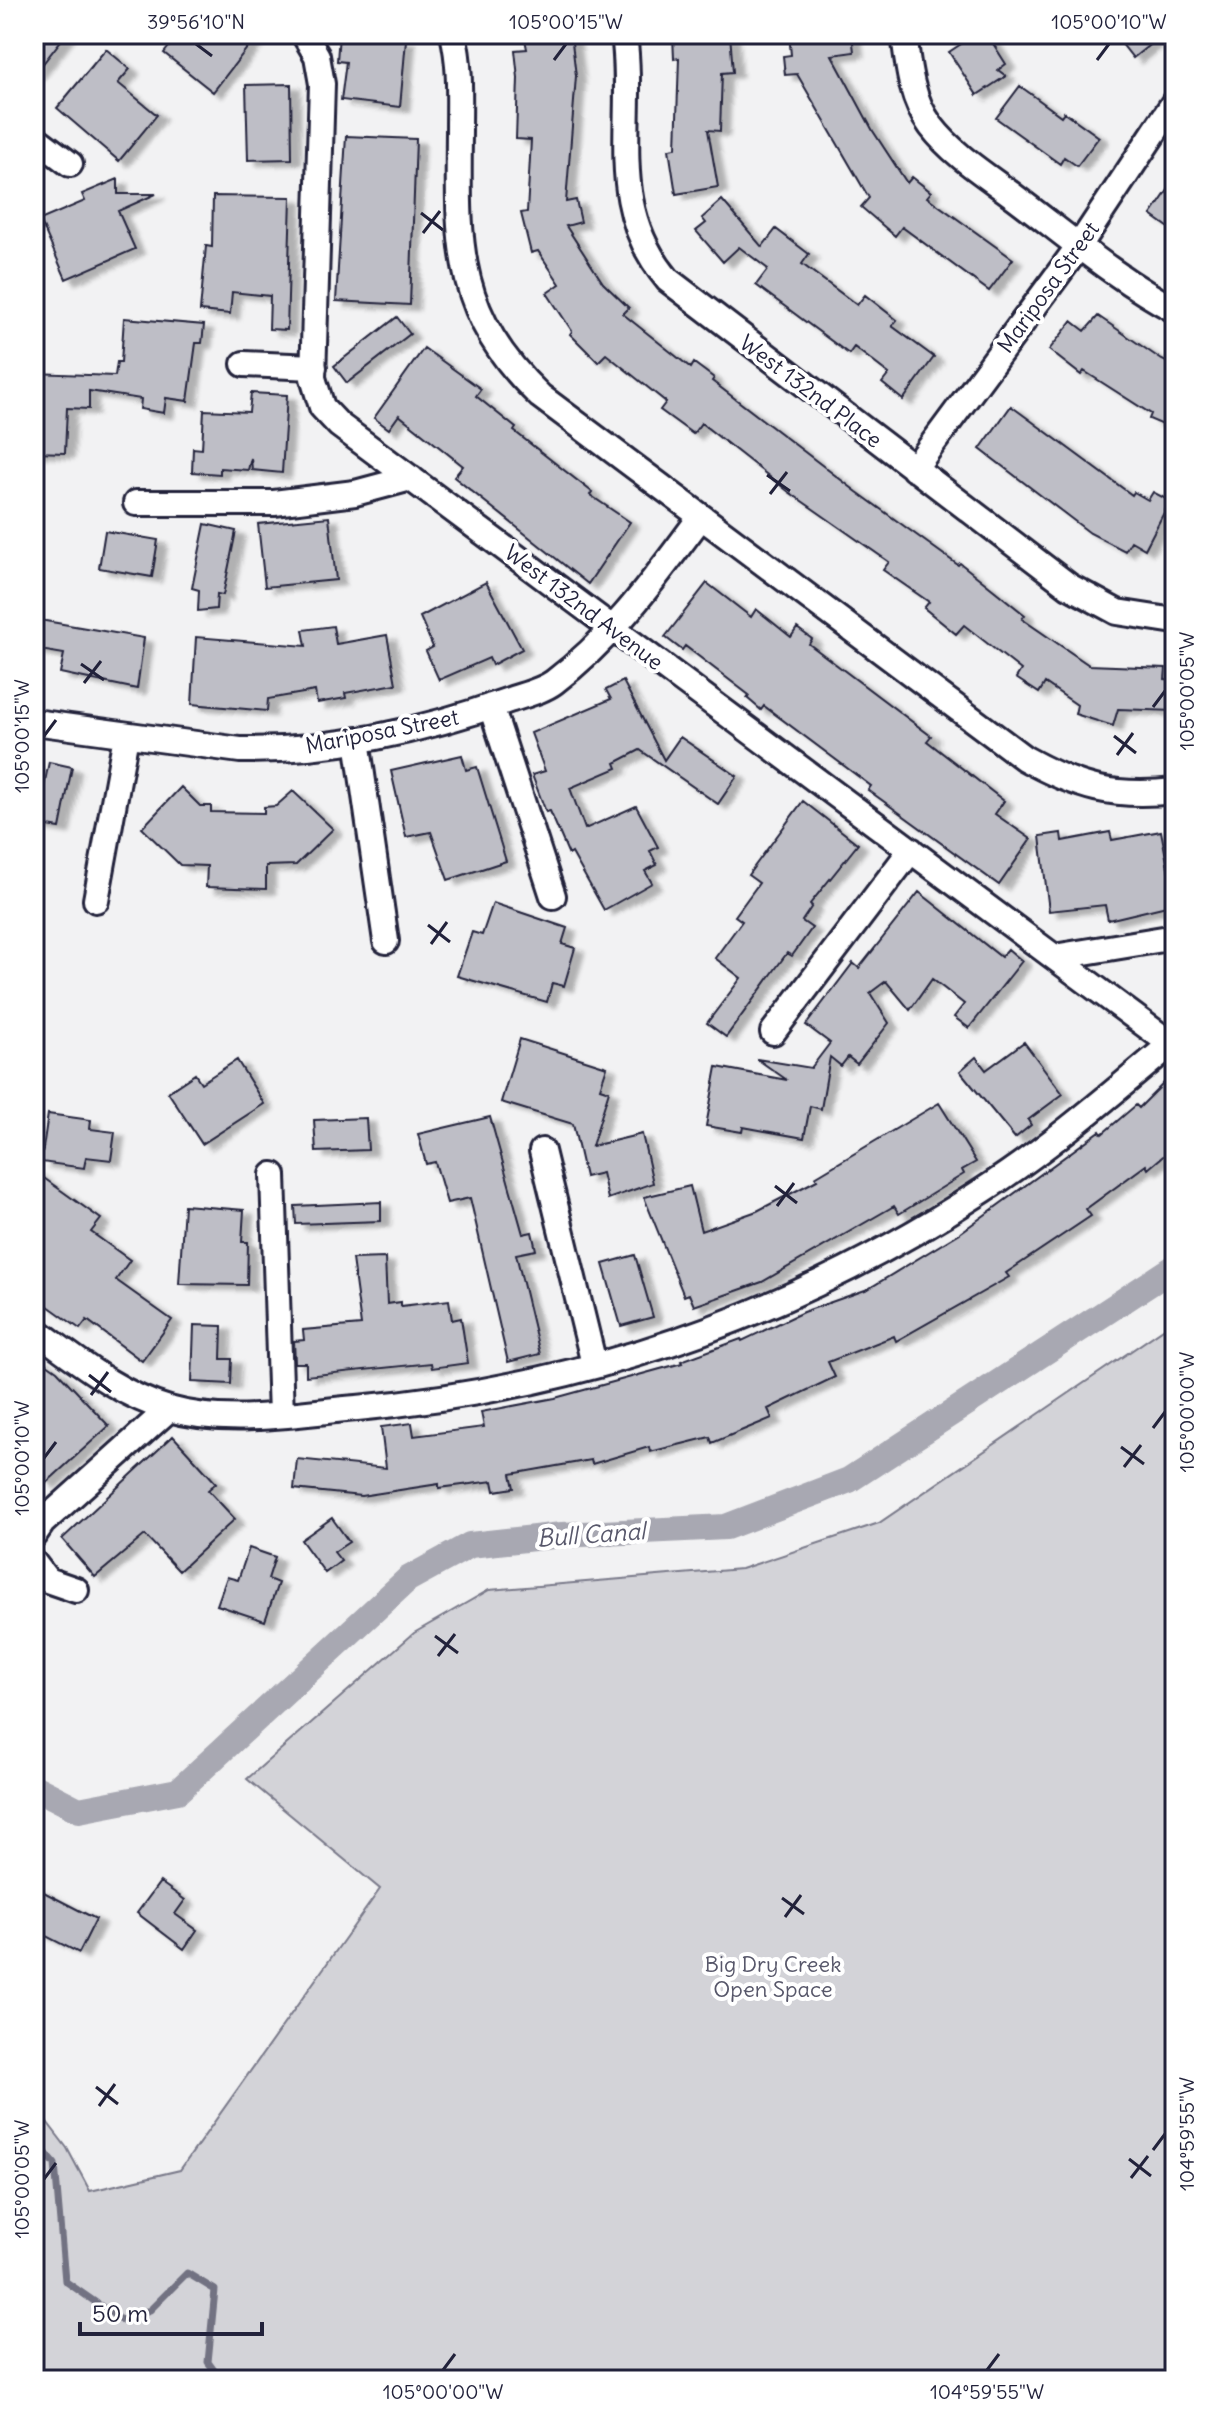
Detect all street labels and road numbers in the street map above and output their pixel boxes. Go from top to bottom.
street label: Mariposa Street [991,216,1105,358]
street label: West 132nd Place [734,328,888,454]
street label: West 132nd Avenue [499,538,669,676]
street label: Mariposa Street [303,702,461,760]

